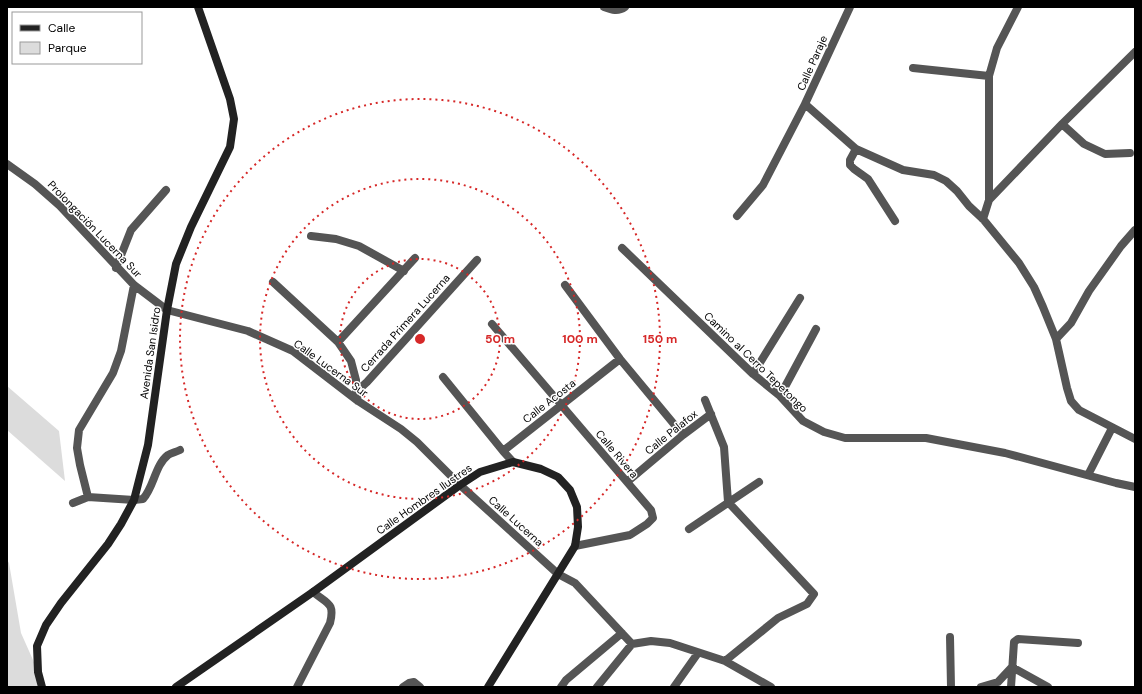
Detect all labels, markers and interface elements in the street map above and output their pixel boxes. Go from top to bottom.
legend [12,12,142,64]
text: Calle [48,20,75,36]
street label: Calle Paraje [794,33,830,93]
text: Parque [48,40,87,56]
street label: Prolongación Lucerna Sur [45,178,145,280]
street label: Cerrada Primera Lucerna [357,271,453,375]
street label: Avenida San Isidro [137,306,163,400]
street label: Camino al Cerro Tepetongo [701,309,811,415]
text: 50 m [485,331,515,347]
text: 100 m [562,331,598,347]
text: 150 m [643,331,677,347]
centre of rings [413,332,427,346]
street label: Calle Lucerna Sur [291,336,371,400]
street label: Calle Acosta [520,376,578,426]
street label: Calle Palafox [642,406,701,458]
street label: Calle Rivera [593,427,641,481]
street label: Calle Hombres Ilustres [373,461,475,537]
street label: Calle Lucerna [486,493,546,549]

